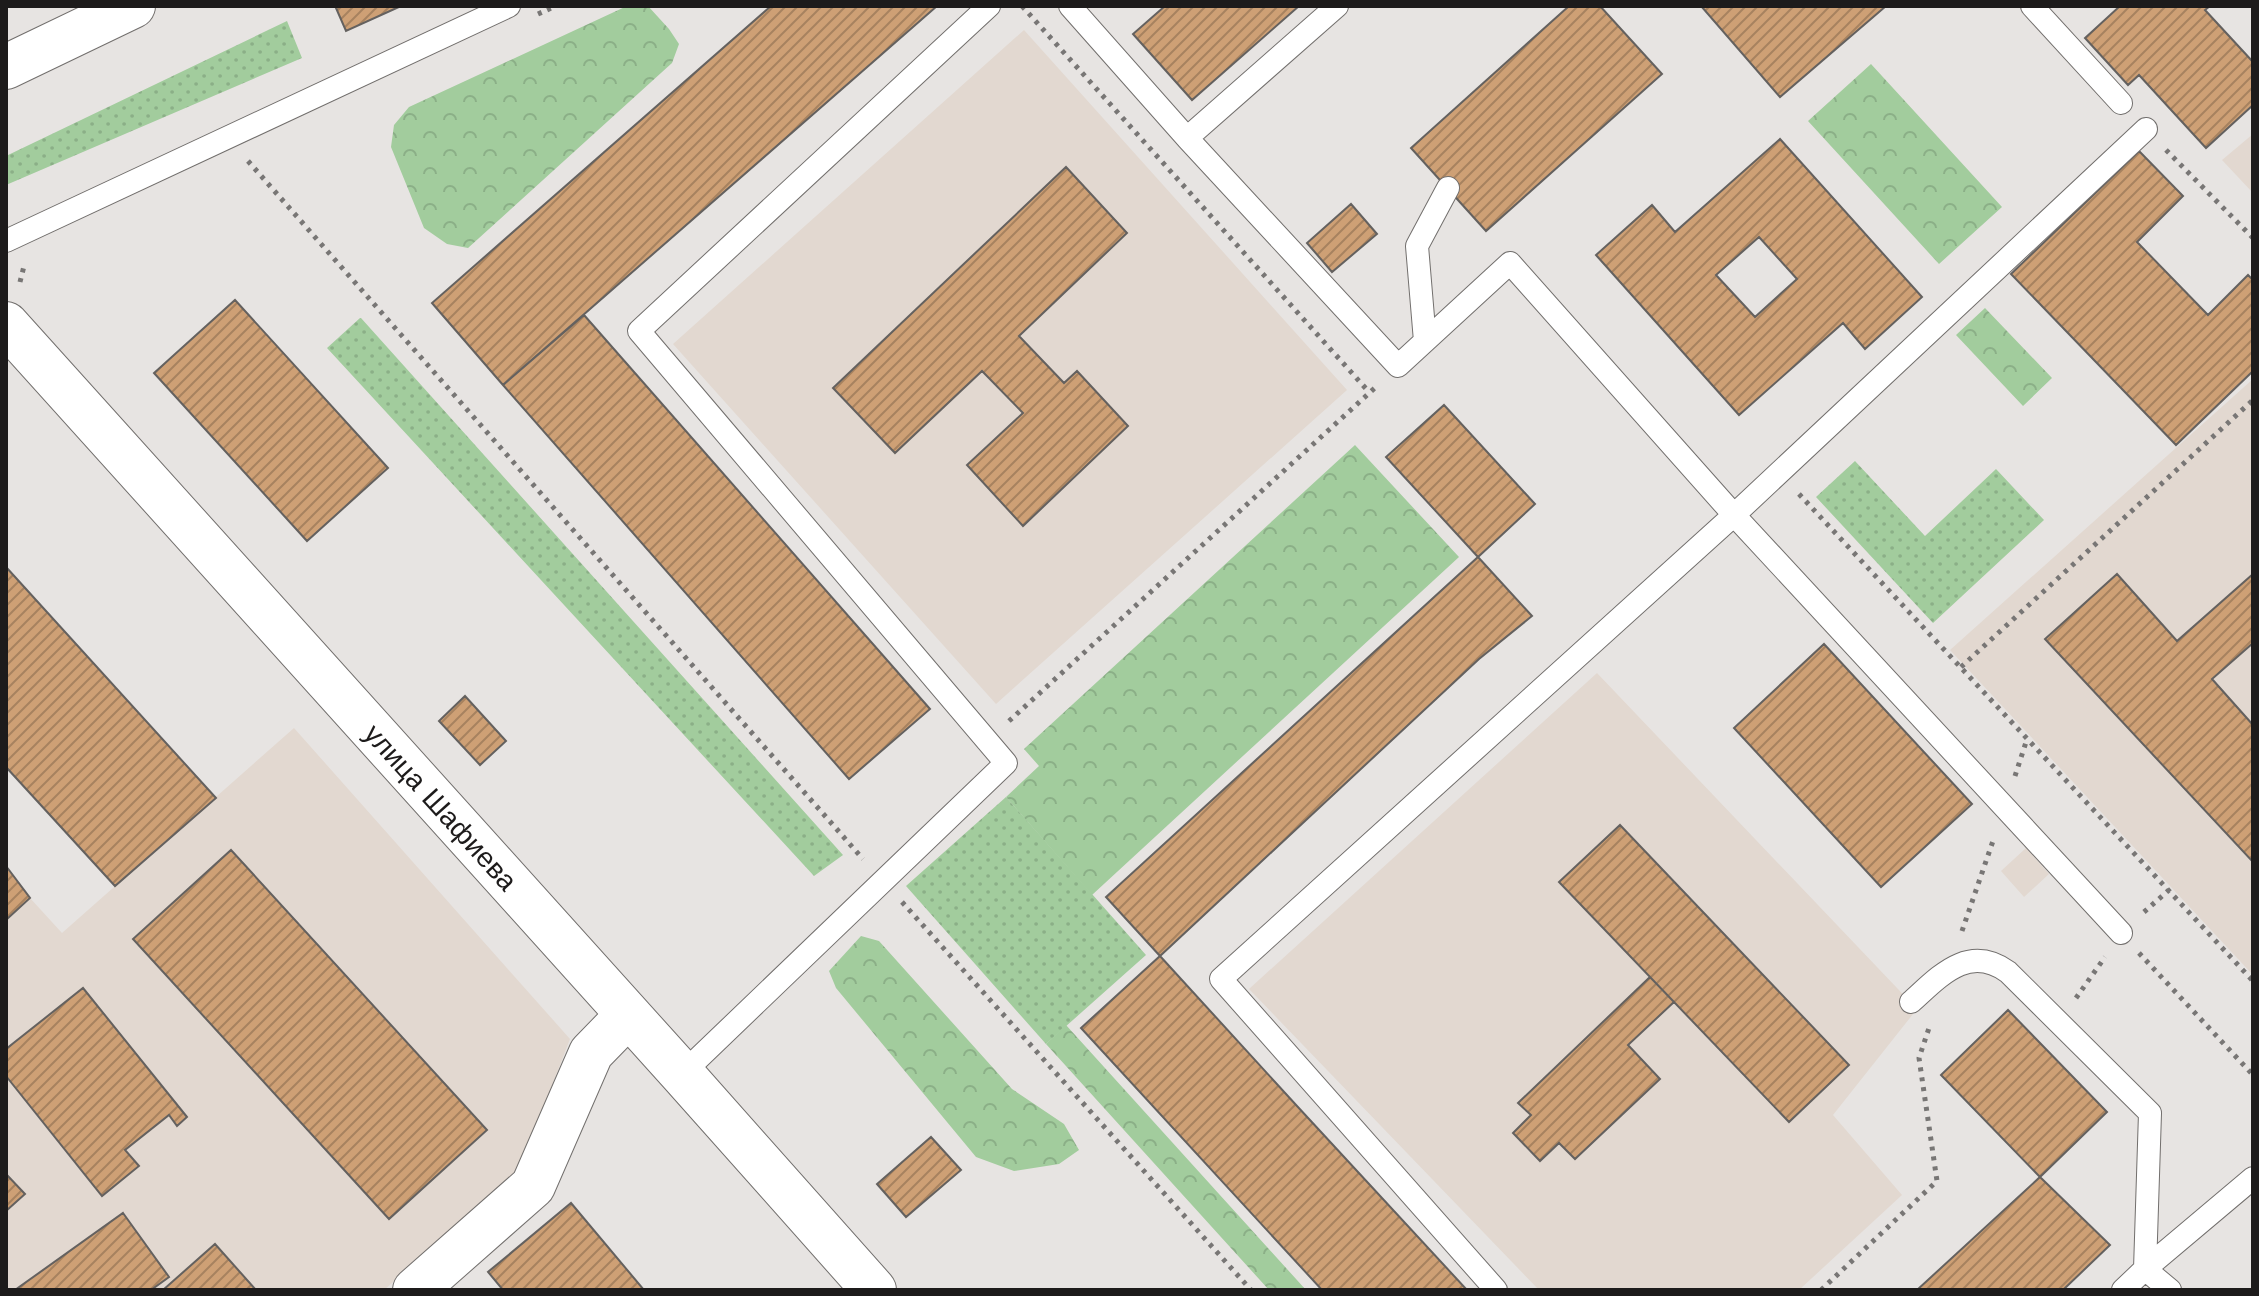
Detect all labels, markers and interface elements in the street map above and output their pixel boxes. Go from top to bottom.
street label: улица Шафиева [357,717,524,898]

